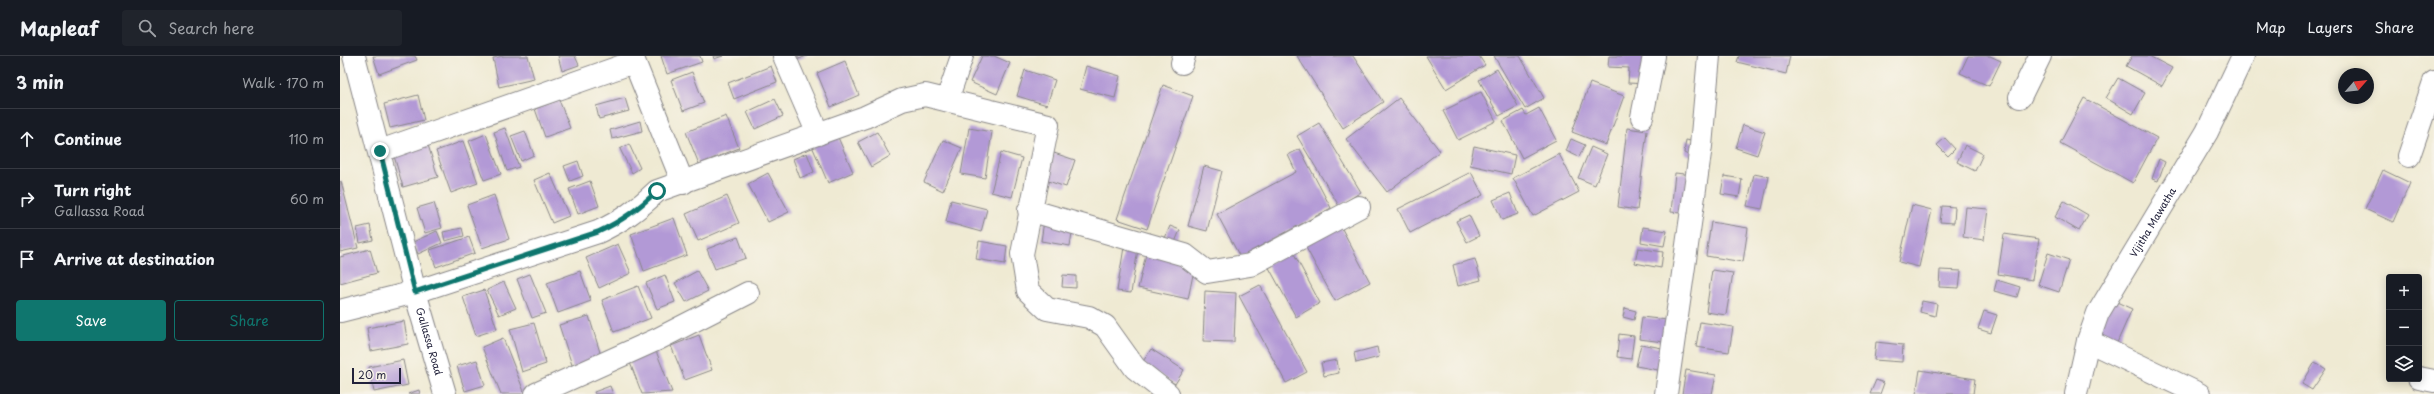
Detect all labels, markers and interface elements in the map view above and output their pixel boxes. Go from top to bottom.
search box [122,10,402,46]
text: Mapleaf [20,14,98,42]
text: Search here [168,16,254,39]
icon: search [136,17,158,39]
text: Map [2256,17,2286,38]
text: Layers [2308,17,2353,38]
text: Share [2375,17,2414,38]
north arrow [2338,68,2374,104]
text: 3 min [16,69,64,95]
text: Walk · 170 m [242,73,324,92]
text: Continue [54,127,122,150]
icon: ahead [16,128,38,150]
text: 110 m [289,129,324,148]
route end [371,142,389,160]
text: Turn right [54,178,131,201]
route start [648,182,666,200]
street label: Vijitha Mawatha [2125,184,2179,260]
icon: right [16,188,38,210]
text: 60 m [290,189,324,208]
text: Gallassa Road [54,201,145,220]
text: Arrive at destination [54,247,215,270]
icon: arrive [16,248,38,270]
map controls [2386,274,2422,382]
button: + [2386,274,2422,310]
button: Save [16,300,166,341]
button: Share [174,300,324,341]
street label: Gallassa Road [413,305,447,377]
button: − [2386,310,2422,346]
button: layers [2386,346,2422,382]
scale bar [352,366,401,385]
text: 20 m [358,366,386,383]

